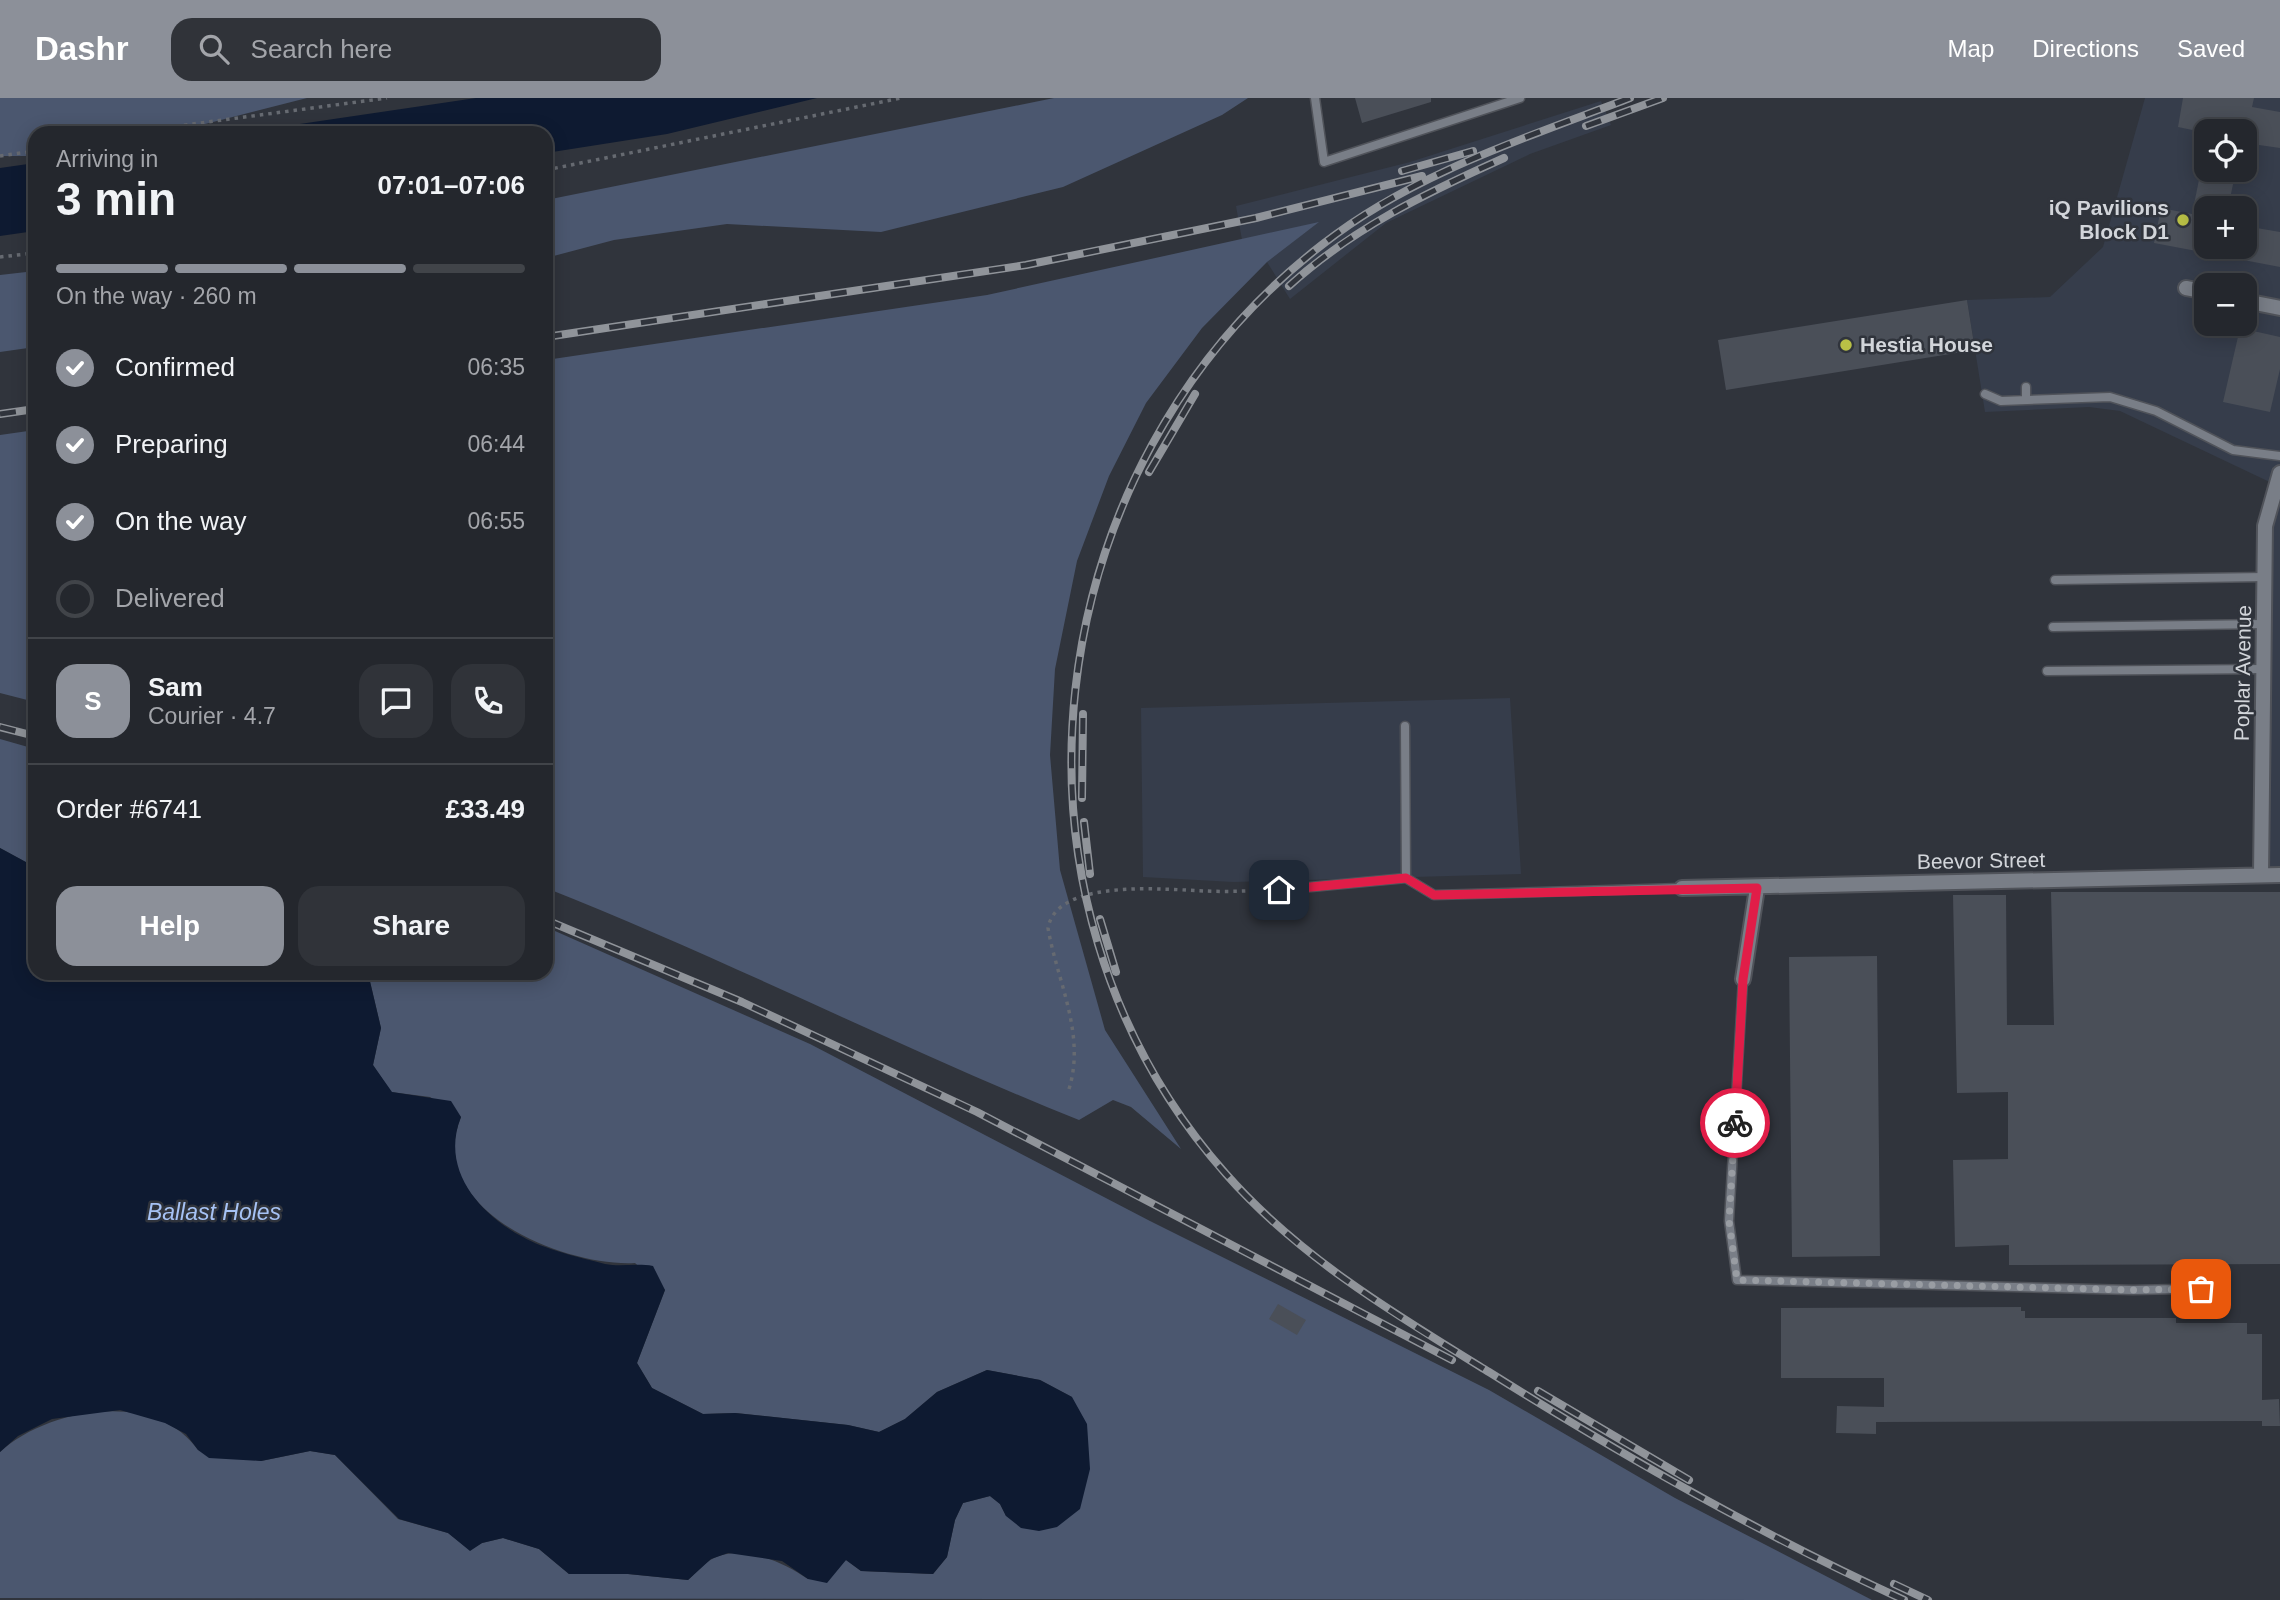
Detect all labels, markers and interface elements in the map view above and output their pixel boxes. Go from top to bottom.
search box [171,18,661,81]
text: Dashr [35,30,129,67]
icon: search [195,30,233,68]
text: Search here [251,34,392,64]
text: Map [1948,35,1994,62]
text: Directions [2032,35,2139,62]
text: Saved [2177,35,2245,62]
map controls [2194,119,2257,336]
button: locate [2194,119,2257,182]
text: Arriving in [56,146,158,172]
text: 07:01–07:06 [378,170,525,200]
text: 3 min [56,173,176,225]
place label: iQ Pavilions Block D1 [2049,196,2169,243]
button: + [2194,196,2257,259]
marker: iQ Pavilions Block D1 [2175,212,2191,228]
button: − [2194,273,2257,336]
text: On the way · 260 m [56,283,257,309]
place label: Hestia House [1860,333,1993,356]
marker: Hestia House [1838,337,1854,353]
icon: check [56,349,94,387]
text: Confirmed [115,352,235,382]
text: 06:35 [467,354,525,380]
icon: check [56,426,94,464]
text: Preparing [115,429,228,459]
text: 06:44 [467,431,525,457]
icon: check [56,503,94,541]
text: On the way [115,506,247,536]
text: 06:55 [467,508,525,534]
text: Delivered [115,583,225,613]
street label: Poplar Avenue [2230,605,2255,741]
button: chat [359,664,433,738]
button: phone [451,664,525,738]
text: Sam [148,672,203,702]
text: S [84,686,102,716]
text: Courier · 4.7 [148,703,276,729]
text: Order #6741 [56,794,202,824]
text: £33.49 [445,794,525,824]
street label: Beevor Street [1917,848,2046,873]
pin [1249,860,1309,920]
icon: home [1260,871,1298,909]
button: Help [56,886,284,966]
button: Share [298,886,525,966]
courier [1700,1088,1770,1158]
icon: bike [1716,1104,1754,1142]
water label: Ballast Holes [147,1199,282,1225]
pin [2171,1259,2231,1319]
icon: bag [2182,1270,2220,1308]

